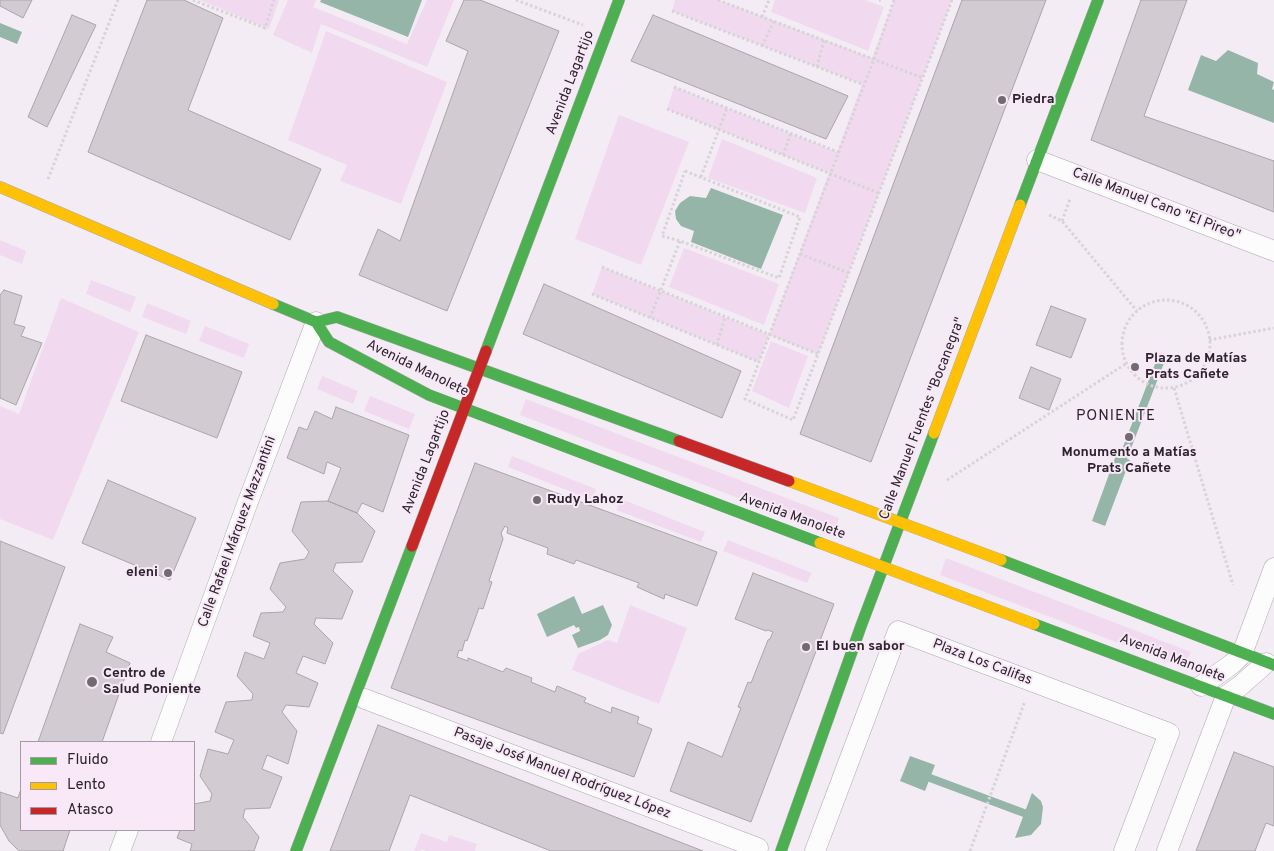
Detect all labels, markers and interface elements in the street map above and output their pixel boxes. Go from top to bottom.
street label: Avenida Lagartijo [543,28,599,138]
place label: Piedra [1012,92,1055,108]
marker: Piedra [996,94,1008,106]
street label: Calle Manuel Cano "El Pireo" [1070,165,1242,245]
street label: Calle Manuel Fuentes "Bocanegra" [877,315,969,523]
street label: Avenida Manolete [363,337,471,401]
place label: Plaza de Matías Prats Cañete [1145,351,1247,384]
marker: Plaza de Matías Prats Cañete [1129,361,1141,373]
street label: Avenida Lagartijo [399,407,455,517]
district label: PONIENTE [1075,408,1157,426]
marker: Monumento a Matías Prats Cañete [1123,431,1135,443]
street label: Calle Rafael Márquez Mazzantini [195,434,281,630]
place label: Monumento a Matías Prats Cañete [1061,445,1197,478]
street label: Avenida Manolete [737,490,847,544]
place label: Rudy Lahoz [547,492,624,508]
marker: Rudy Lahoz [531,494,543,506]
place label: eleni [126,565,158,581]
marker: eleni [162,567,174,579]
street label: Avenida Manolete [1117,631,1227,687]
street label: Plaza Los Califas [930,636,1034,690]
place label: El buen sabor [816,639,905,655]
marker: El buen sabor [800,641,812,653]
place label: Centro de Salud Poniente [103,666,201,699]
marker: Centro de Salud Poniente [85,675,99,689]
street label: Pasaje José Manuel Rodríguez López [451,725,673,823]
legend [20,741,195,831]
text: Fluido [67,751,108,770]
text: Lento [67,776,106,795]
text: Atasco [67,801,113,820]

